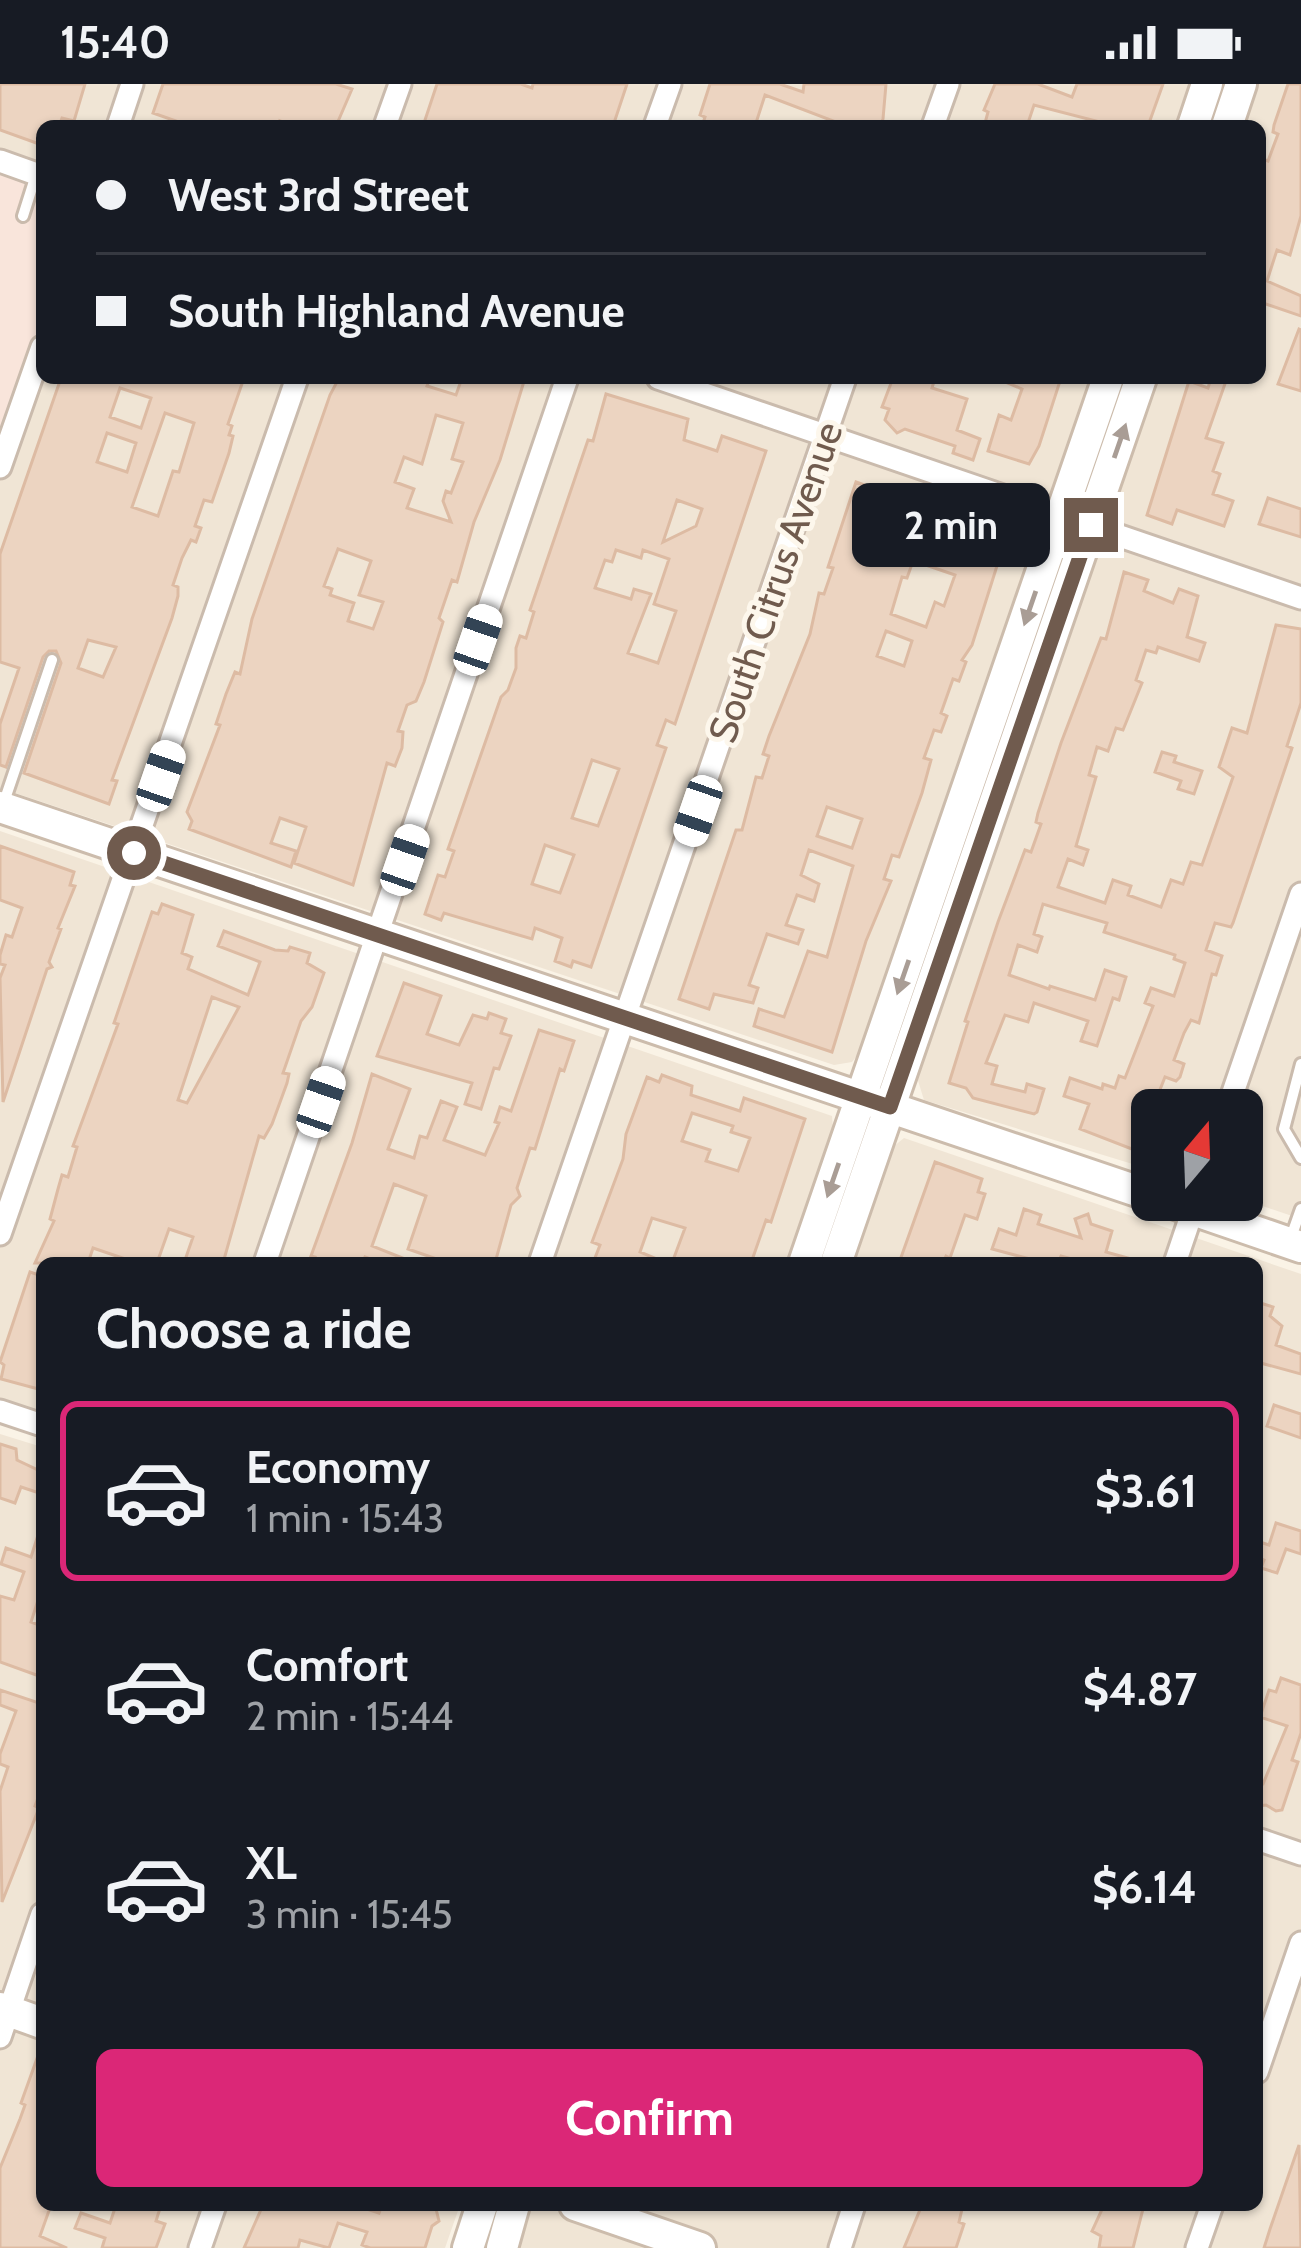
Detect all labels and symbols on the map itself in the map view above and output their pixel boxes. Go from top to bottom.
street label: South Citrus Avenue [698,415,852,749]
one-way arrow [1112,423,1130,459]
callout: 2 min [851,483,1049,567]
route end [1064,498,1118,552]
one-way arrow [1020,590,1038,626]
car [449,600,507,680]
car [132,736,190,816]
car [669,771,727,851]
car [376,820,434,900]
route start [107,826,161,880]
one-way arrow [893,959,911,995]
car [292,1062,350,1142]
north arrow [1131,1089,1263,1221]
one-way arrow [822,1163,841,1199]

